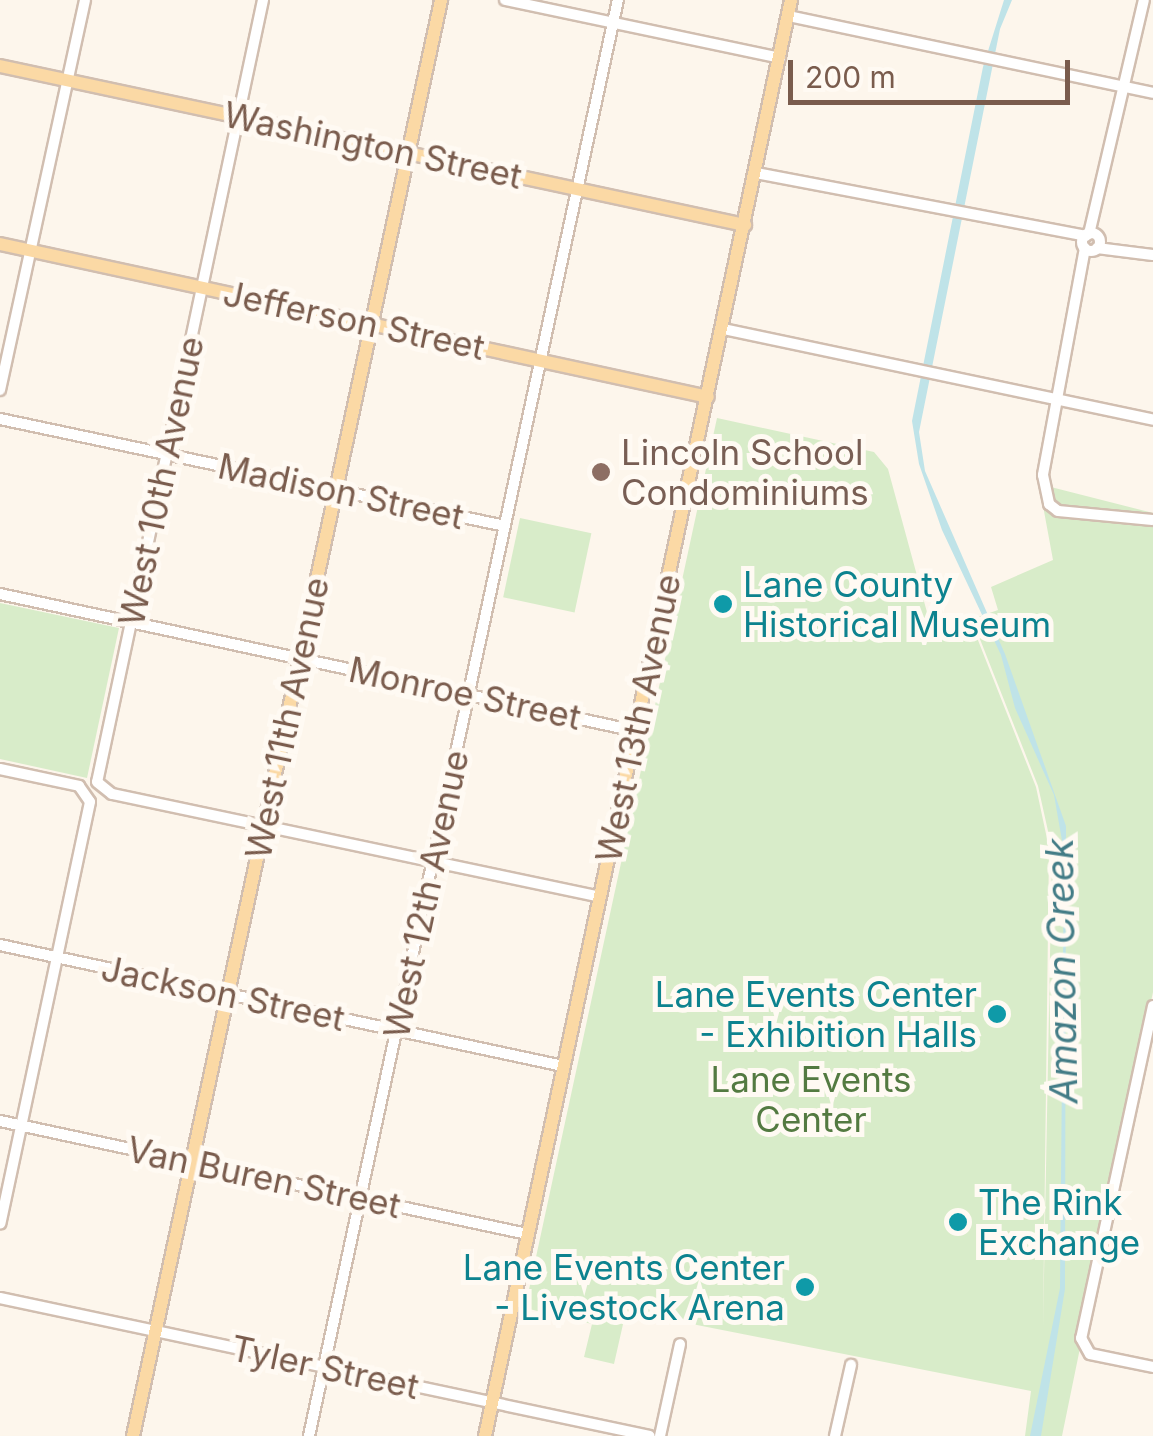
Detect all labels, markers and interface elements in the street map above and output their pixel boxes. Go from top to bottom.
scale bar [793,40,1076,102]
text: 200 m [805,59,896,95]
street label: Washington Street [220,93,526,197]
street label: Jefferson Street [219,272,489,368]
street label: West 10th Avenue [110,333,212,629]
place label: Lincoln School Condominiums [621,431,869,513]
street label: Madison Street [214,444,468,538]
marker: Lincoln School Condominiums [590,461,612,483]
place label: Lane County Historical Museum [743,563,1051,645]
street label: West 13th Avenue [587,570,689,866]
street label: West 11th Avenue [237,573,337,863]
marker: Lane County Historical Museum [712,593,734,615]
street label: Monroe Street [345,648,585,738]
street label: West 12th Avenue [375,746,477,1042]
water label: Amazon Creek [1037,838,1087,1104]
street label: Jackson Street [98,947,348,1039]
place label: Lane Events Center - Exhibition Halls [655,973,977,1055]
marker: Lane Events Center - Exhibition Halls [986,1003,1008,1025]
park label: Lane Events Center [710,1058,912,1140]
street label: Van Buren Street [123,1128,405,1226]
place label: The Rink Exchange [978,1181,1140,1263]
marker: The Rink Exchange [947,1211,969,1233]
place label: Lane Events Center - Livestock Arena [463,1246,785,1328]
marker: Lane Events Center - Livestock Arena [794,1276,816,1298]
street label: Tyler Street [227,1327,423,1407]

